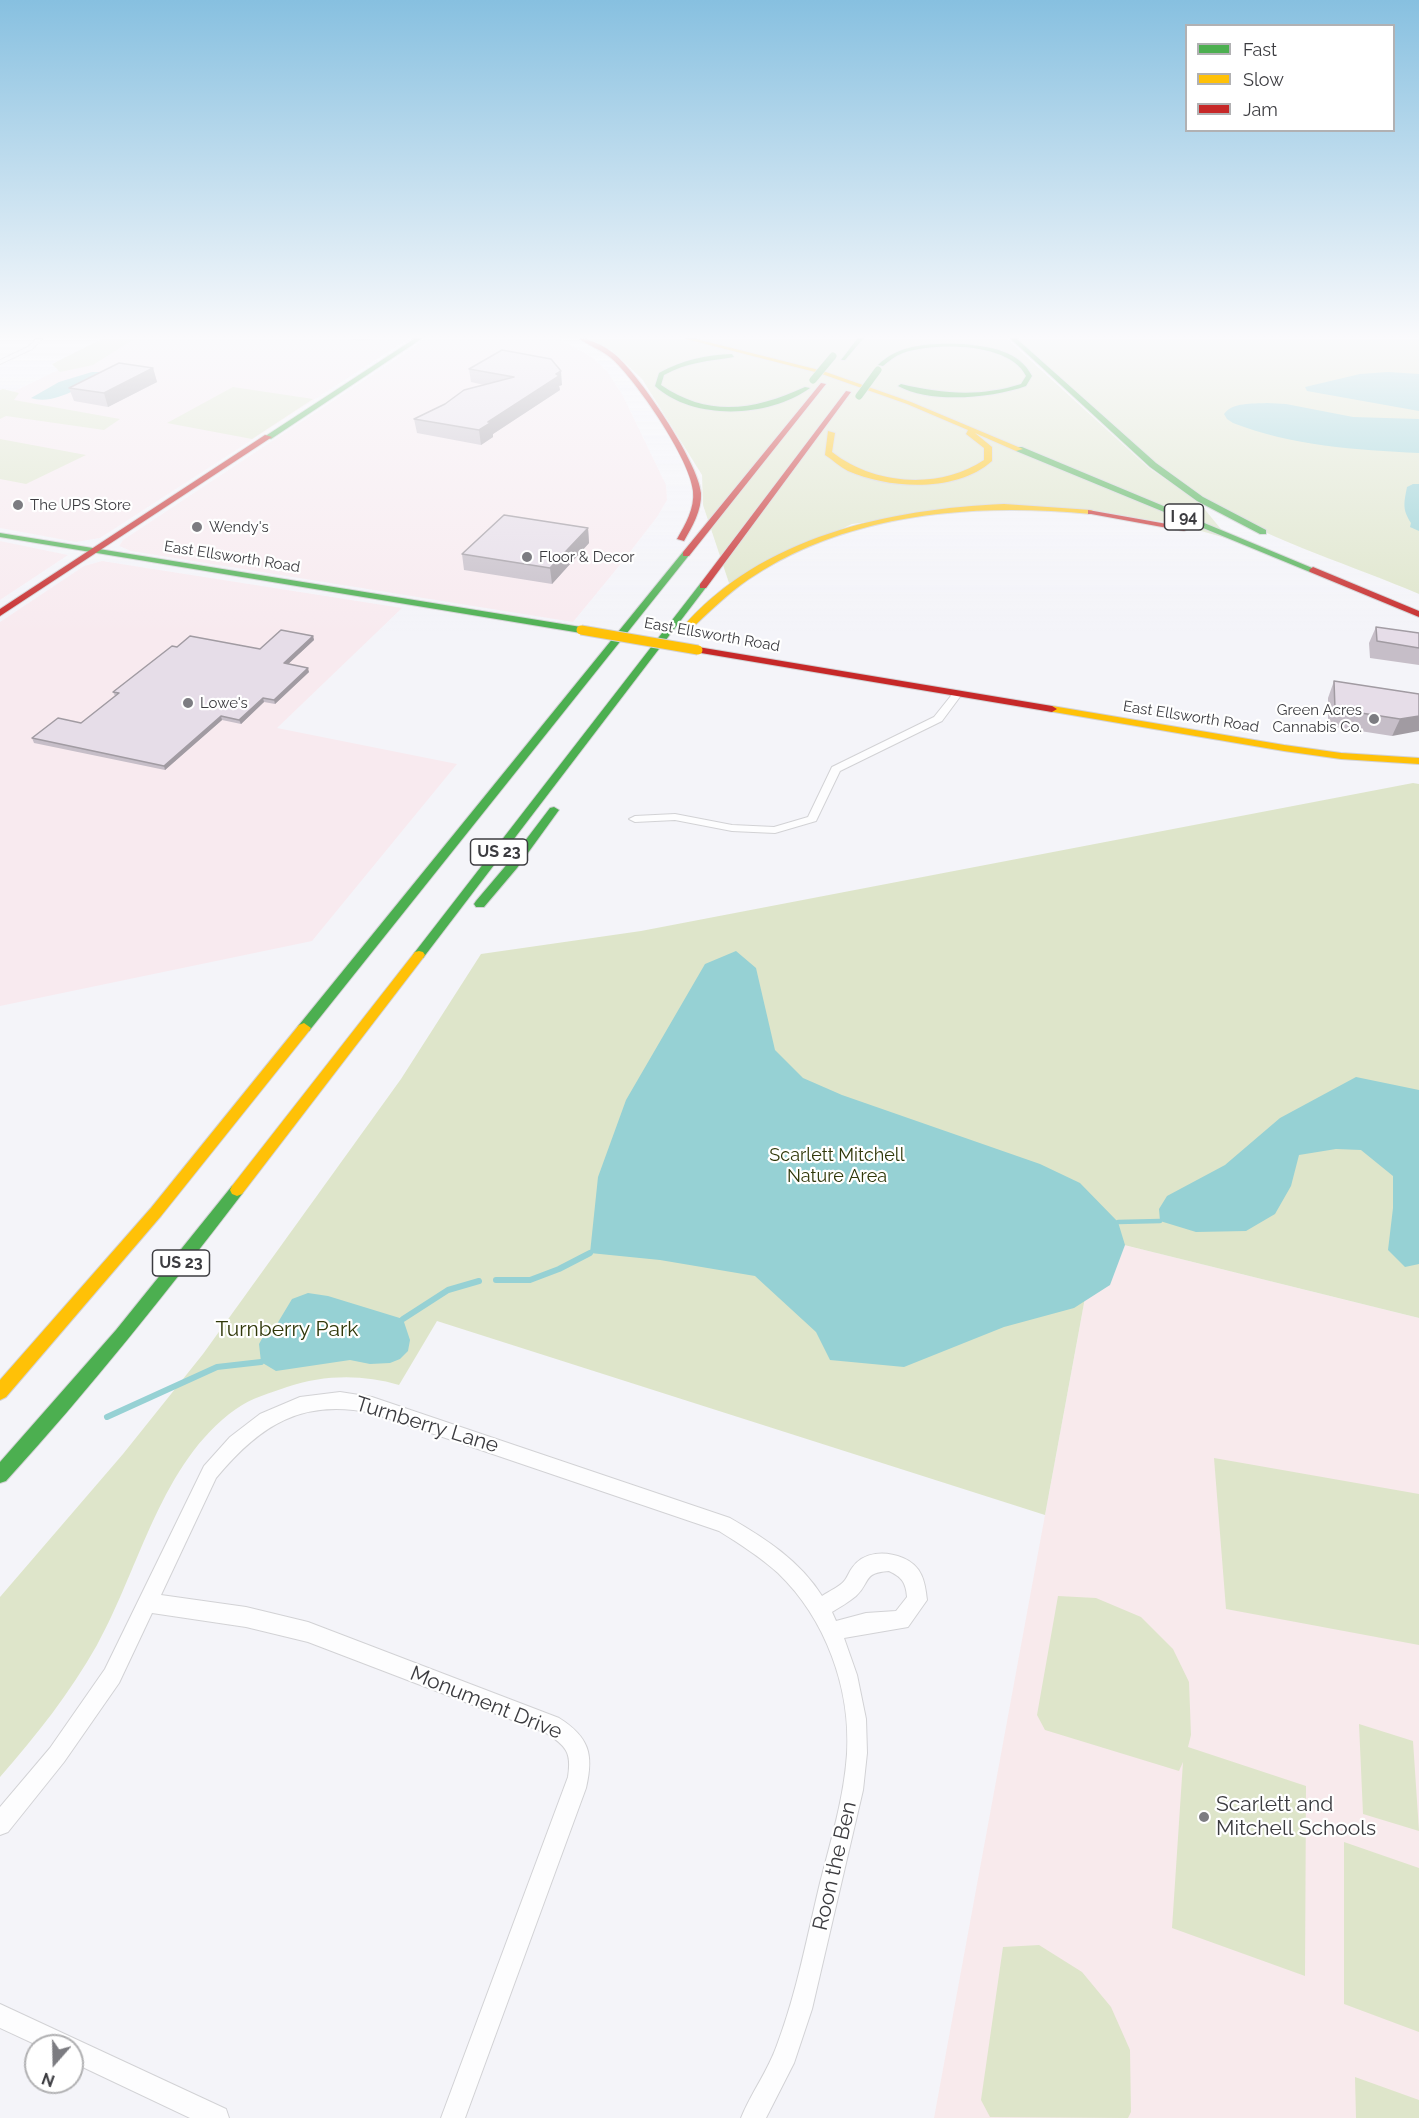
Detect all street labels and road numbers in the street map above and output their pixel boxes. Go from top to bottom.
road number: I 94 [1164,504,1204,530]
street label: East Ellsworth Road [163,537,301,577]
street label: East Ellsworth Road [643,614,781,656]
street label: East Ellsworth Road [1122,697,1260,737]
road number: US 23 [470,839,528,865]
road number: US 23 [152,1250,210,1276]
street label: Turnberry Lane [352,1391,502,1459]
street label: Monument Drive [406,1661,566,1745]
street label: Roon the Ben [808,1799,862,1933]

